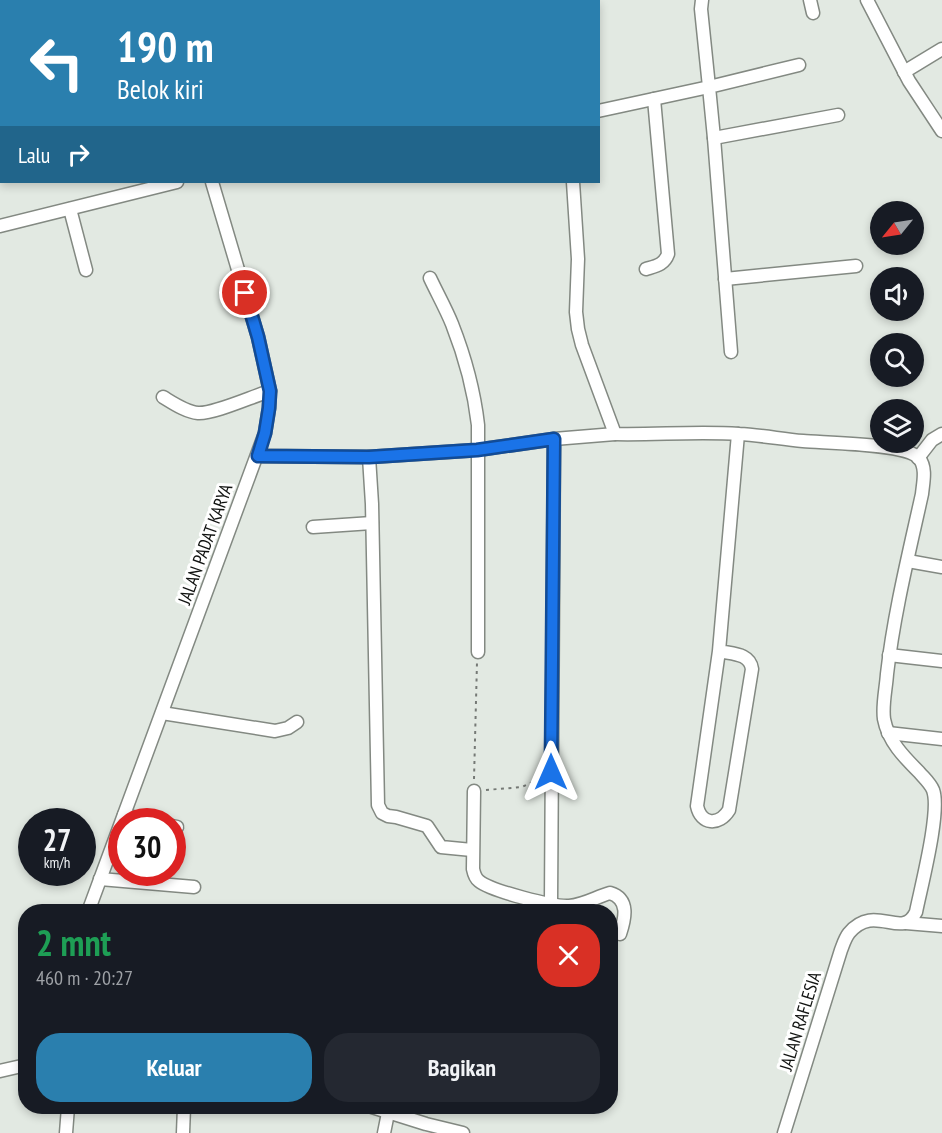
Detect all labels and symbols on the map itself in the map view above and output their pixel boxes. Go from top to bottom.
north arrow [870,201,924,255]
pin [219,267,270,318]
street label: JALAN PADAT KARYA [172,480,238,608]
position arrow [519,740,583,804]
speed limit sign: 30 [108,808,186,886]
street label: JALAN RAFLESIA [774,968,826,1074]

